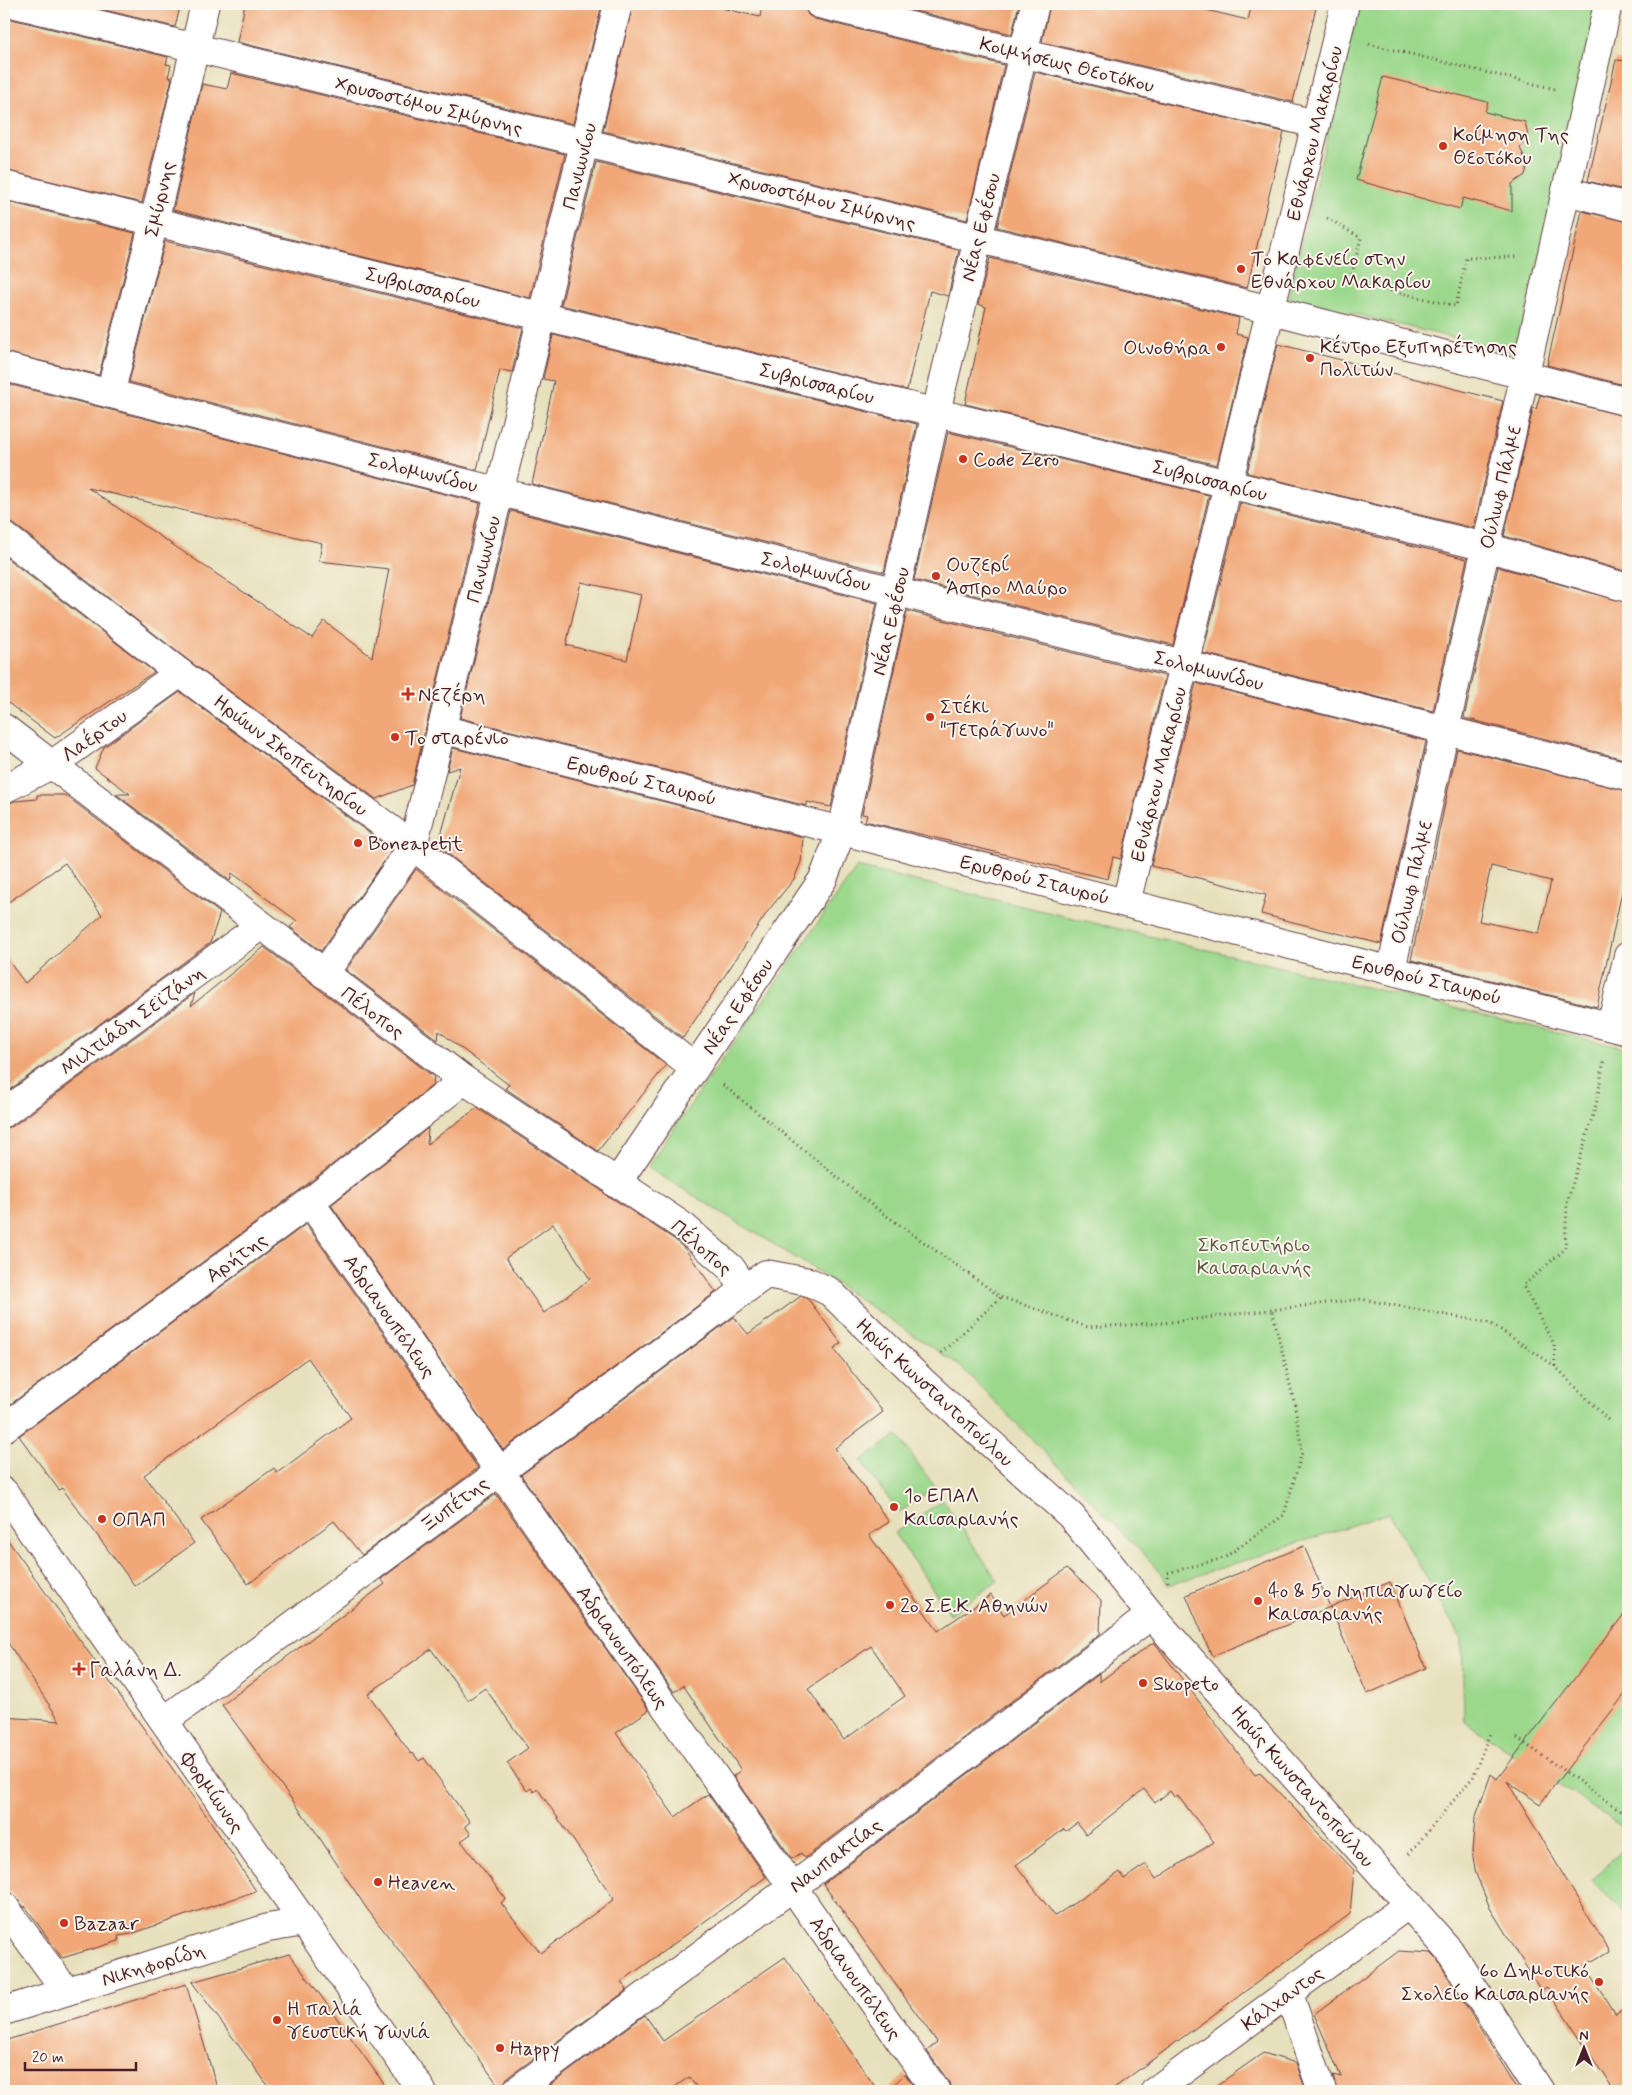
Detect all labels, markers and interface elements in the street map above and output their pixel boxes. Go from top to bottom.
street label: Κοιμήσεως Θεοτόκου [977,31,1157,100]
street label: Εθνάρχου Μακαρίου [1281,43,1350,224]
street label: Χρυσοστόμου Σμύρνης [332,70,526,143]
street label: Πανιωνίου [557,120,604,213]
place label: Κοίμηση Της Θεοτόκου [1453,122,1569,172]
marker: Κοίμηση Της Θεοτόκου [1437,140,1449,152]
street label: Σμύρνης [139,159,182,240]
street label: Χρυσοστόμου Σμύρνης [725,165,919,238]
street label: Νέας Εφέσου [955,170,1008,284]
place label: Το Καφενείο στην Εθνάρχου Μακαρίου [1251,246,1430,296]
street label: Συβρισσαρίου [362,261,483,316]
marker: Το Καφενείο στην Εθνάρχου Μακαρίου [1235,263,1247,275]
place label: Κέντρο Εξυπηρέτησης Πολιτών [1320,334,1517,384]
place label: Οινοθήρα [1123,335,1211,362]
marker: Οινοθήρα [1215,341,1227,353]
marker: Κέντρο Εξυπηρέτησης Πολιτών [1304,352,1316,364]
street label: Συβρισσαρίου [756,357,877,412]
street label: Ούλωφ Πάλμε [1474,423,1529,552]
street label: Σολομωνίδου [365,447,480,500]
place label: Code Zero [973,447,1059,474]
marker: Code Zero [957,453,969,465]
street label: Συβρισσαρίου [1149,454,1270,509]
street label: Πανιωνίου [461,513,508,606]
street label: Σολομωνίδου [758,546,873,599]
place label: Ουζερί Άσπρο Μαύρο [946,552,1067,602]
street label: Νέας Εφέσου [866,564,917,678]
marker: Ουζερί Άσπρο Μαύρο [930,570,942,582]
street label: Σολομωνίδου [1151,645,1266,698]
place label: Νεζέρη [418,682,486,709]
street label: Εθνάρχου Μακαρίου [1125,684,1194,865]
marker: Νεζέρη [402,688,414,700]
street label: Ηρώων Σκοπευτηρίου [207,689,373,823]
place label: Στέκι "Τετράγωνο" [940,694,1054,744]
street label: Λαέρτου [57,703,133,769]
marker: Στέκι "Τετράγωνο" [924,711,936,723]
place label: Το σταρένιο [405,725,509,752]
marker: Το σταρένιο [389,731,401,743]
street label: Ερυθρού Σταυρού [564,750,719,813]
street label: Ούλωφ Πάλμε [1385,818,1440,947]
place label: Boneapetit [368,831,463,858]
marker: Boneapetit [352,837,364,849]
street label: Ερυθρού Σταυρού [957,849,1112,912]
street label: Ερυθρού Σταυρού [1349,949,1504,1012]
street label: Νέας Εφέσου [696,953,780,1060]
street label: Μιλτιάδη Σεϊζάνη [55,960,210,1083]
street label: Πέλοπος [335,980,410,1046]
street label: Πέλοπος [665,1214,738,1282]
street label: Αρήτης [201,1227,273,1290]
park label: Σκοπευτήριο Καισαριανής [1197,1232,1311,1282]
street label: Αδριανουπόλεως [336,1250,442,1384]
street label: Ηρώς Κωνσταντοπούλου [849,1313,1019,1473]
street label: Ξυπέτης [415,1471,495,1540]
place label: 1ο ΕΠΑΛ Καισαριανής [904,1483,1019,1533]
marker: 1ο ΕΠΑΛ Καισαριανής [888,1501,900,1513]
place label: ΟΠΑΠ [112,1507,166,1534]
marker: ΟΠΑΠ [96,1513,108,1525]
place label: 4o & 5ο Νηπιαγωγείο Καισαριανής [1268,1578,1462,1628]
street label: Αδριανουπόλεως [569,1581,675,1715]
place label: 2ο Σ.Ε.Κ. Αθηνών [900,1593,1048,1620]
marker: 4o & 5ο Νηπιαγωγείο Καισαριανής [1252,1595,1264,1607]
marker: 2ο Σ.Ε.Κ. Αθηνών [884,1599,896,1611]
place label: Γαλάνη Δ. [89,1657,182,1684]
marker: Γαλάνη Δ. [73,1663,85,1675]
place label: Skopeto [1153,1671,1219,1698]
marker: Skopeto [1137,1677,1149,1689]
street label: Ηρώς Κωνσταντοπούλου [1224,1700,1380,1874]
street label: Φορμίωνος [173,1746,250,1839]
street label: Ναυπακτίας [784,1812,888,1900]
place label: Heaven [388,1870,455,1897]
marker: Heaven [372,1876,384,1888]
place label: Bazaar [74,1911,140,1938]
street label: Αδριανουπόλεως [802,1912,908,2046]
marker: Bazaar [58,1917,70,1929]
street label: Νικηφορίδη [98,1937,208,1994]
place label: 6ο Δημοτικό Σχολείο Καισαριανής [1401,1958,1589,2008]
street label: Κάλχαντος [1236,1960,1330,2038]
marker: 6ο Δημοτικό Σχολείο Καισαριανής [1593,1976,1605,1988]
place label: Η παλιά γευστική γωνιά [287,1996,431,2046]
marker: Η παλιά γευστική γωνιά [271,2014,283,2026]
north arrow [1560,2022,1610,2072]
text: N [1579,2027,1589,2045]
place label: Happy [510,2036,559,2063]
scale bar [25,2040,136,2072]
marker: Happy [494,2042,506,2054]
text: 20 m [32,2048,64,2068]

